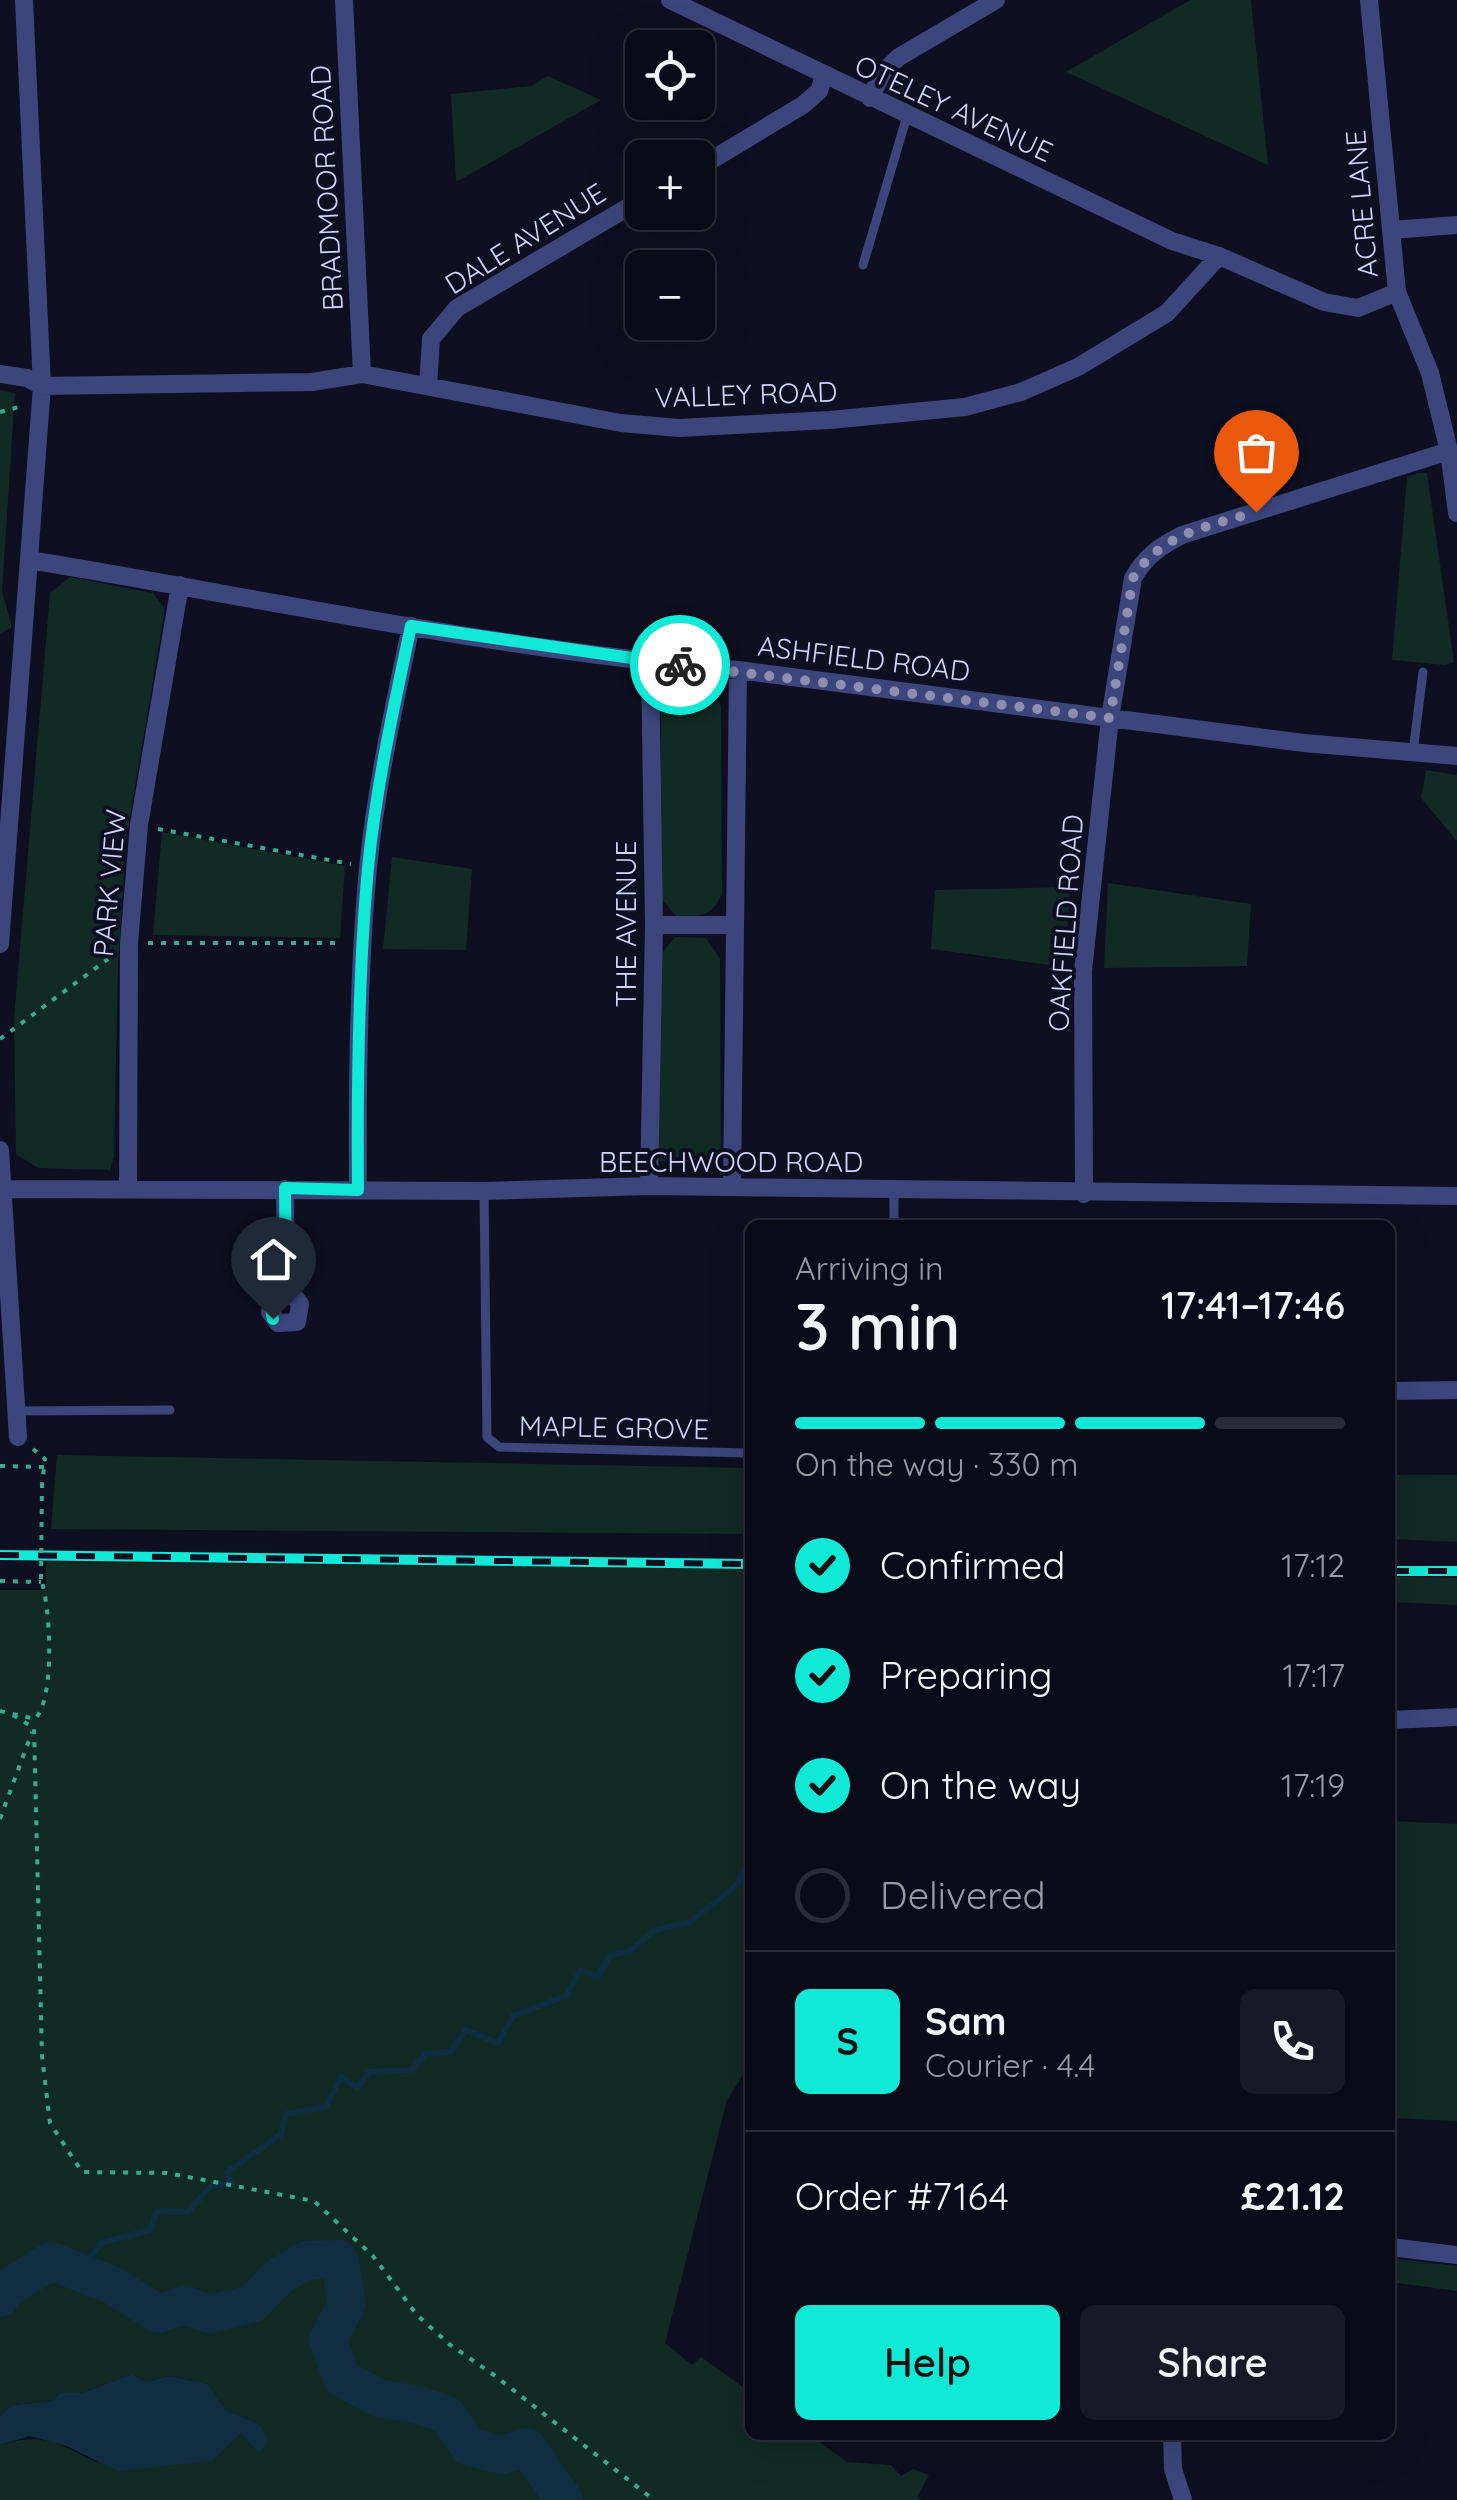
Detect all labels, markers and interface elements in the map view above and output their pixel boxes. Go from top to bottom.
map controls [625,30,715,340]
button: locate [625,30,715,120]
street label: OTELEY AVENUE [850,47,1058,169]
street label: BRADMOOR ROAD [302,64,350,312]
street label: ACRE LANE [1337,129,1385,279]
button: + [625,140,715,230]
street label: DALE AVENUE [438,175,612,301]
button: − [625,250,715,340]
street label: VALLEY ROAD [654,373,838,415]
pin [1214,410,1299,513]
icon: bag [1229,425,1284,480]
courier [630,615,730,715]
street label: ASHFIELD ROAD [756,628,972,688]
icon: bike [653,638,708,693]
street label: PARK VIEW [85,808,133,958]
street label: OAKFIELD ROAD [1040,813,1090,1033]
street label: THE AVENUE [608,841,643,1007]
street label: BEECHWOOD ROAD [599,1144,863,1179]
pin [231,1217,316,1320]
icon: home [246,1232,301,1287]
text: Arriving in [795,1248,944,1288]
text: 17:41–17:46 [1161,1281,1345,1329]
text: 3 min [795,1285,961,1366]
street label: MAPLE GROVE [519,1408,709,1446]
text: On the way · 330 m [795,1444,1079,1484]
icon: check [795,1538,850,1593]
text: Confirmed [880,1541,1065,1589]
text: 17:12 [1281,1545,1345,1585]
icon: check [795,1648,850,1703]
text: Preparing [880,1651,1052,1699]
text: 17:17 [1283,1655,1345,1695]
icon: check [795,1758,850,1813]
text: On the way [880,1761,1081,1809]
text: 17:19 [1281,1765,1345,1805]
text: Delivered [880,1871,1046,1919]
button: phone [1240,1989,1345,2094]
text: Sam [925,1997,1007,2045]
text: S [836,2017,859,2065]
text: Courier · 4.4 [925,2045,1095,2085]
text: Order #7164 [795,2172,1009,2220]
text: £21.12 [1241,2172,1345,2220]
button: Help [795,2305,1060,2420]
button: Share [1080,2305,1345,2420]

